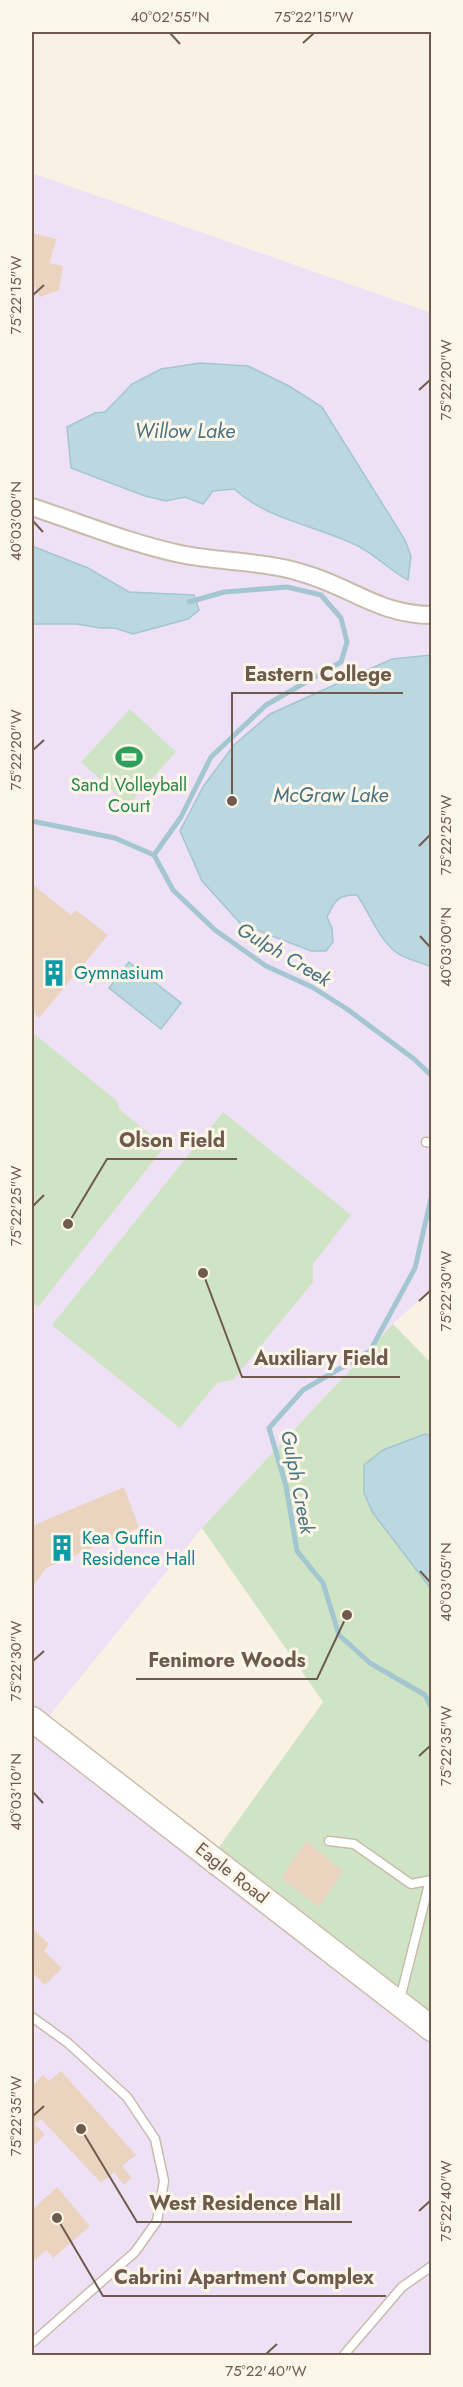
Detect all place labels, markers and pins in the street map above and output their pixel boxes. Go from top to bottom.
callout: Eastern College [232,655,403,693]
sports icon: Sand Volleyball Court [114,742,144,772]
place label: Sand Volleyball Court [71,772,187,819]
building icon: Gymnasium [39,958,69,988]
place label: Gymnasium [74,960,164,986]
callout: Olson Field [107,1121,237,1159]
callout: Auxiliary Field [242,1339,400,1377]
place label: Kea Guffin Residence Hall [82,1525,195,1572]
building icon: Kea Guffin Residence Hall [47,1533,77,1563]
callout: Fenimore Woods [136,1641,317,1679]
callout: West Residence Hall [137,2184,352,2222]
callout: Cabrini Apartment Complex [103,2258,386,2296]

